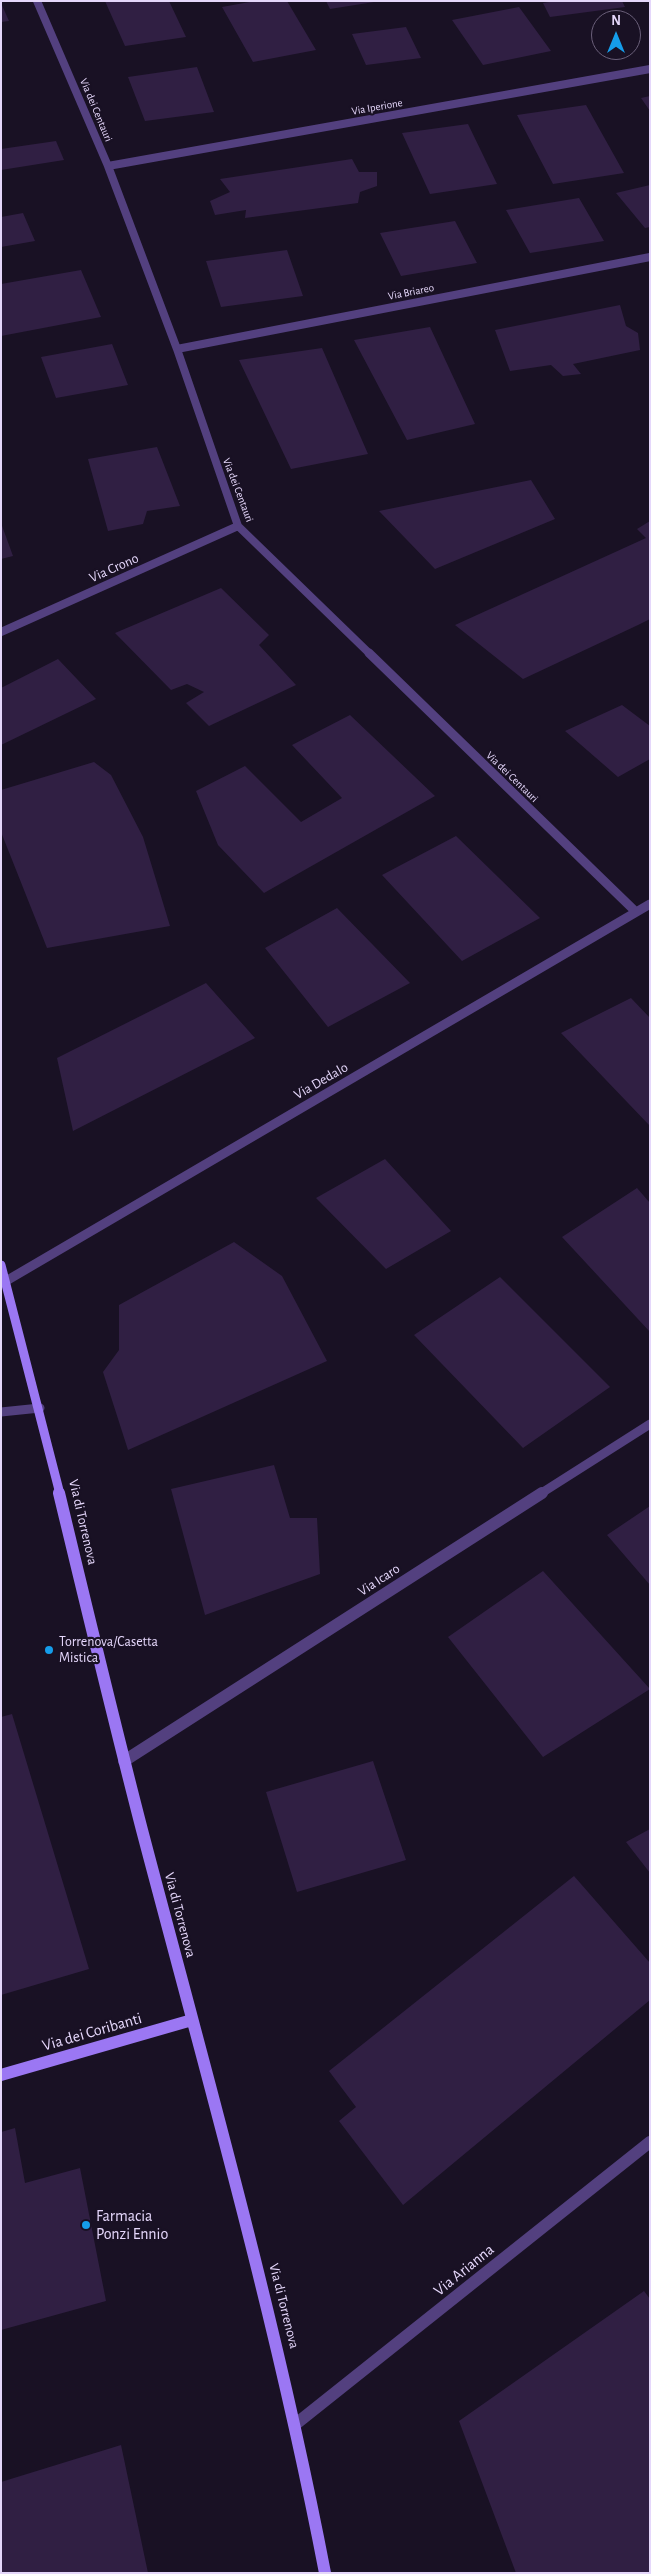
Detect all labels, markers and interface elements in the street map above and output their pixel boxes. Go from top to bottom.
north arrow [591,10,641,60]
text: N [611,14,621,28]
street label: Via dei Centauri [77,76,115,144]
street label: Via Iperione [350,96,404,118]
street label: Via Briareo [387,281,435,303]
street label: Via dei Centauri [220,456,256,524]
street label: Via Crono [87,550,141,586]
street label: Via dei Centauri [483,749,541,805]
street label: Via Dedalo [291,1059,351,1103]
street label: Via di Torrenova [65,1478,101,1566]
street label: Via Icaro [355,1560,403,1600]
place label: Torrenova/Casetta Mistica [59,1634,158,1666]
marker: Torrenova/Casetta Mistica [43,1644,55,1656]
street label: Via di Torrenova [161,1871,199,1959]
street label: Via dei Coribanti [40,2009,144,2055]
place label: Farmacia Ponzi Ennio [96,2206,168,2244]
marker: Farmacia Ponzi Ennio [80,2219,92,2231]
street label: Via Arianna [430,2240,498,2300]
street label: Via di Torrenova [265,2262,303,2350]

